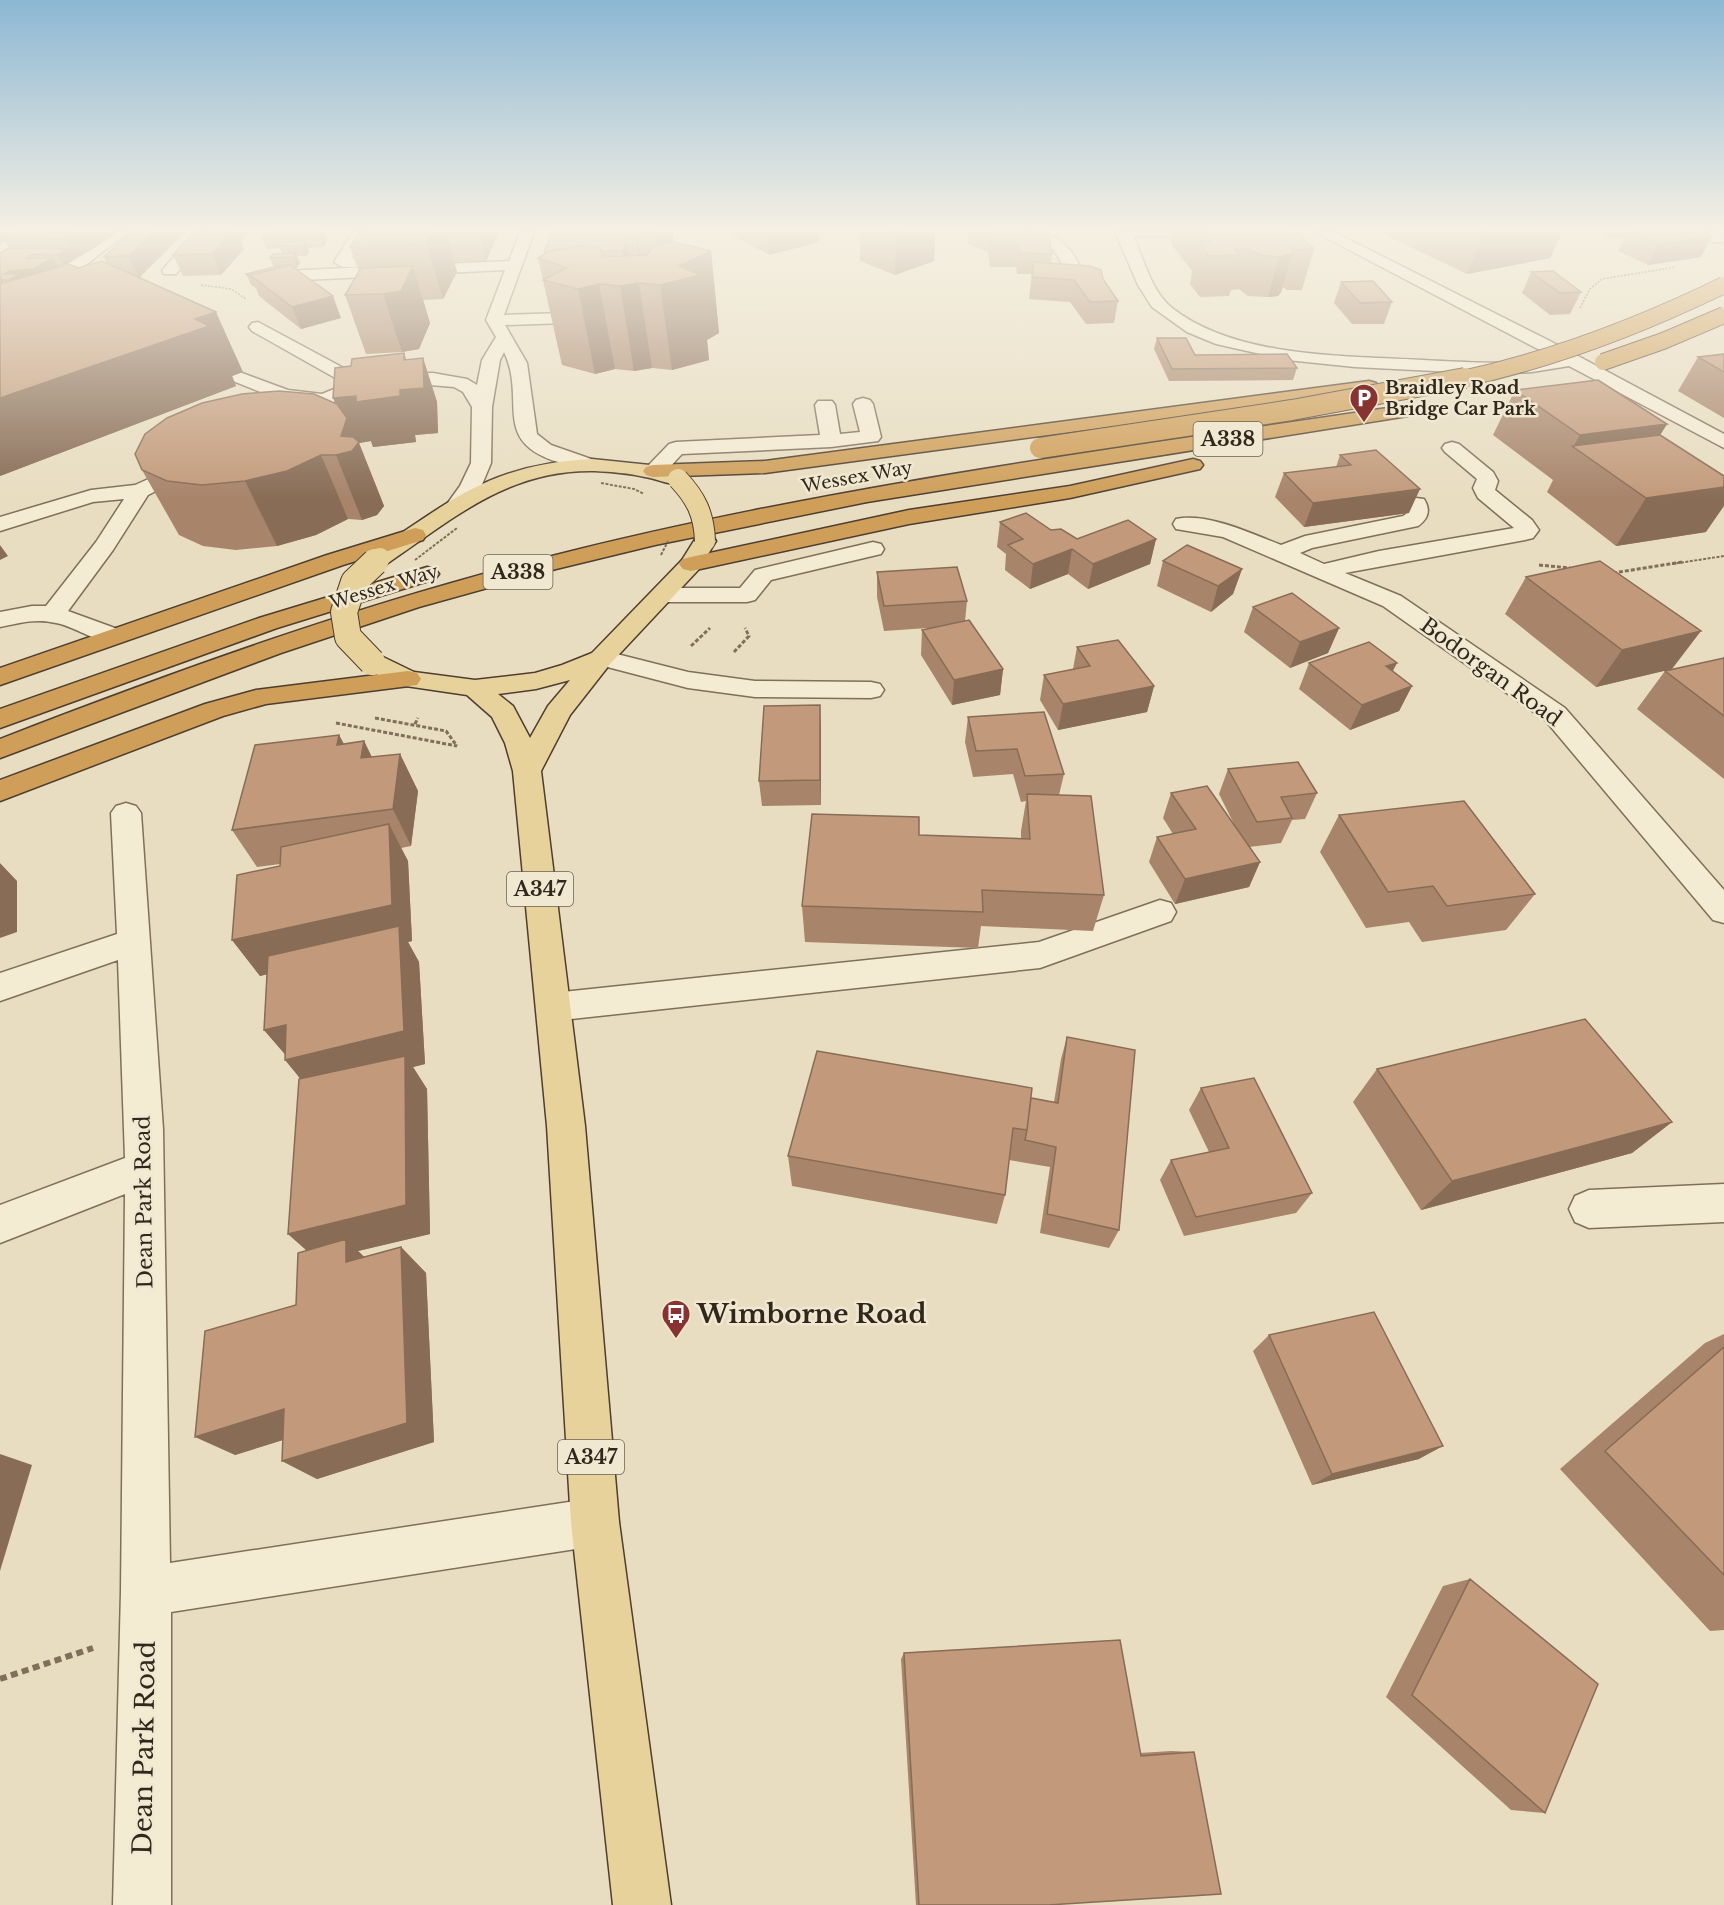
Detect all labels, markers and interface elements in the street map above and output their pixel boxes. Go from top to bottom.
place label: Braidley Road Bridge Car Park [1385,377,1537,420]
parking icon: Braidley Road Bridge Car Park [1348,382,1380,424]
road number: A338 [1194,422,1262,456]
street label: Wessex Way [799,456,915,498]
road number: A338 [484,555,552,589]
street label: Wessex Way [326,560,441,614]
street label: Bodorgan Road [1415,612,1567,732]
road number: A347 [507,872,573,906]
street label: Dean Park Road [129,1115,159,1289]
bus stop icon: Wimborne Road [660,1298,692,1340]
place label: Wimborne Road [696,1298,926,1330]
road number: A347 [558,1440,624,1474]
street label: Dean Park Road [126,1641,162,1855]

